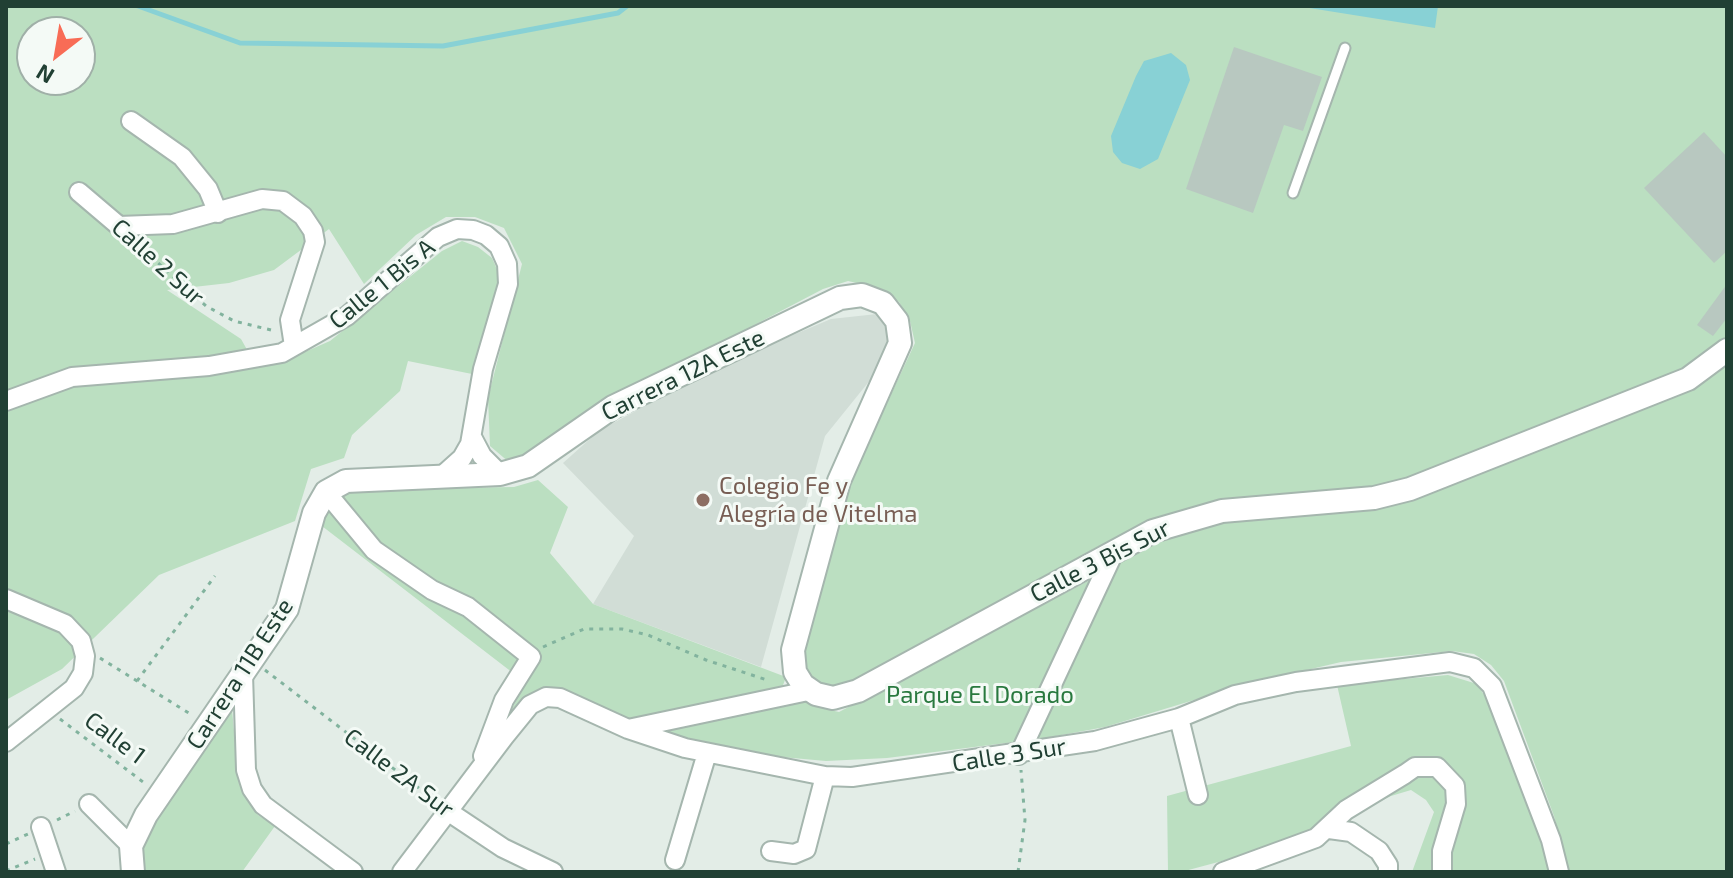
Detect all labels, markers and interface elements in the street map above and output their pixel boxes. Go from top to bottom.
north arrow [16,16,96,96]
text: N [31,60,58,90]
street label: Calle 2 Sur [106,213,210,311]
street label: Calle 1 Bis A [323,233,441,335]
street label: Carrera 12A Este [597,323,769,427]
place label: Colegio Fe y Alegría de Vitelma [719,472,917,528]
marker: Colegio Fe y Alegría de Vitelma [694,491,712,509]
street label: Calle 3 Bis Sur [1025,513,1175,609]
street label: Carrera 11B Este [181,593,299,755]
park label: Parque El Dorado [886,681,1074,709]
street label: Calle 1 [79,706,151,770]
street label: Calle 2A Sur [338,722,460,824]
street label: Calle 3 Sur [950,732,1068,778]

